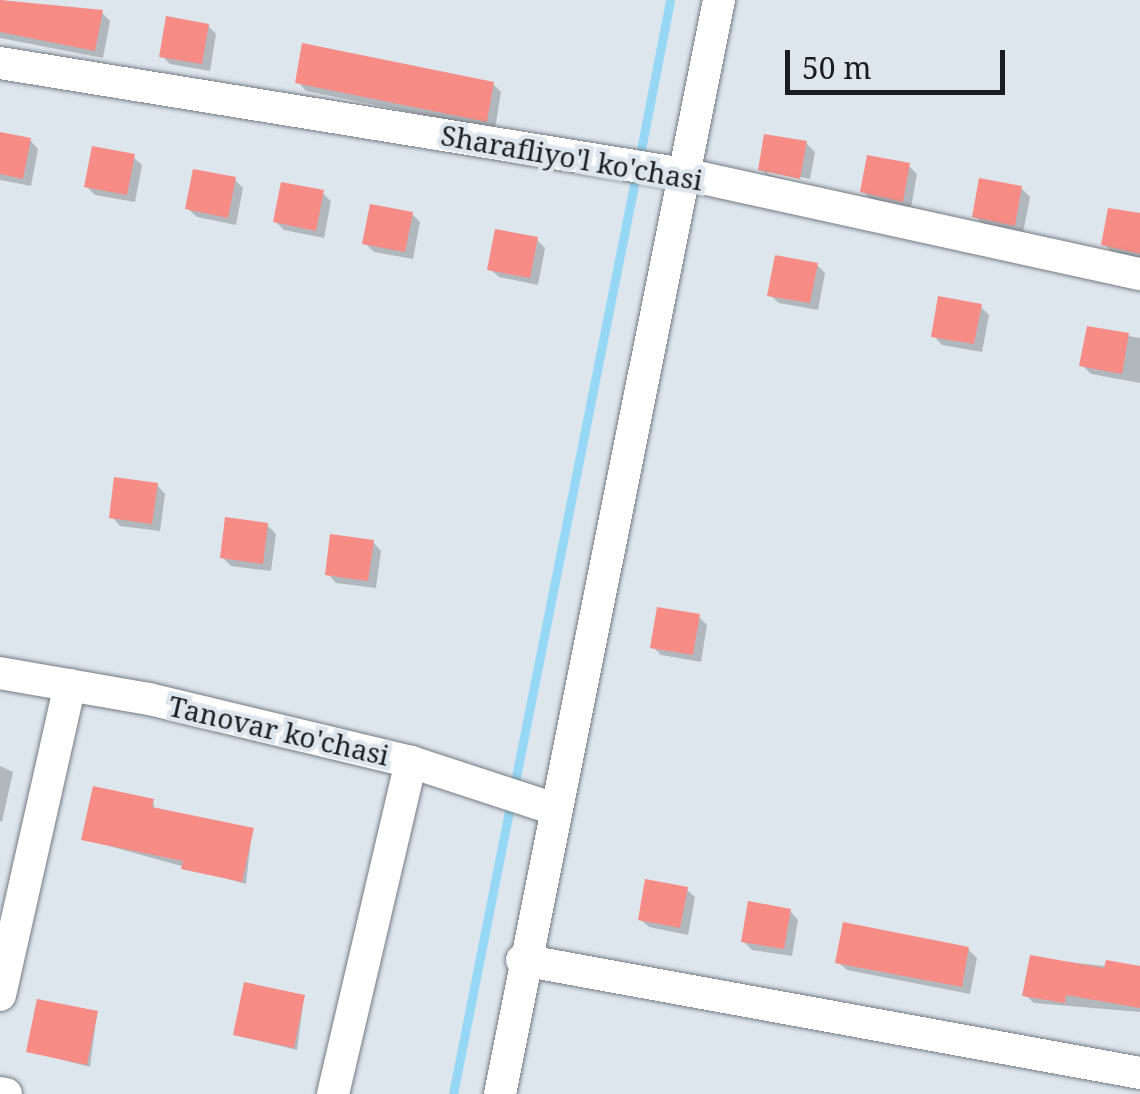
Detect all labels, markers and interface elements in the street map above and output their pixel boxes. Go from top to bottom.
scale bar [790,30,1010,92]
text: 50 m [802,47,872,88]
street label: Sharafliyo'l ko'chasi [438,117,706,197]
street label: Tanovar ko'chasi [165,688,393,772]

